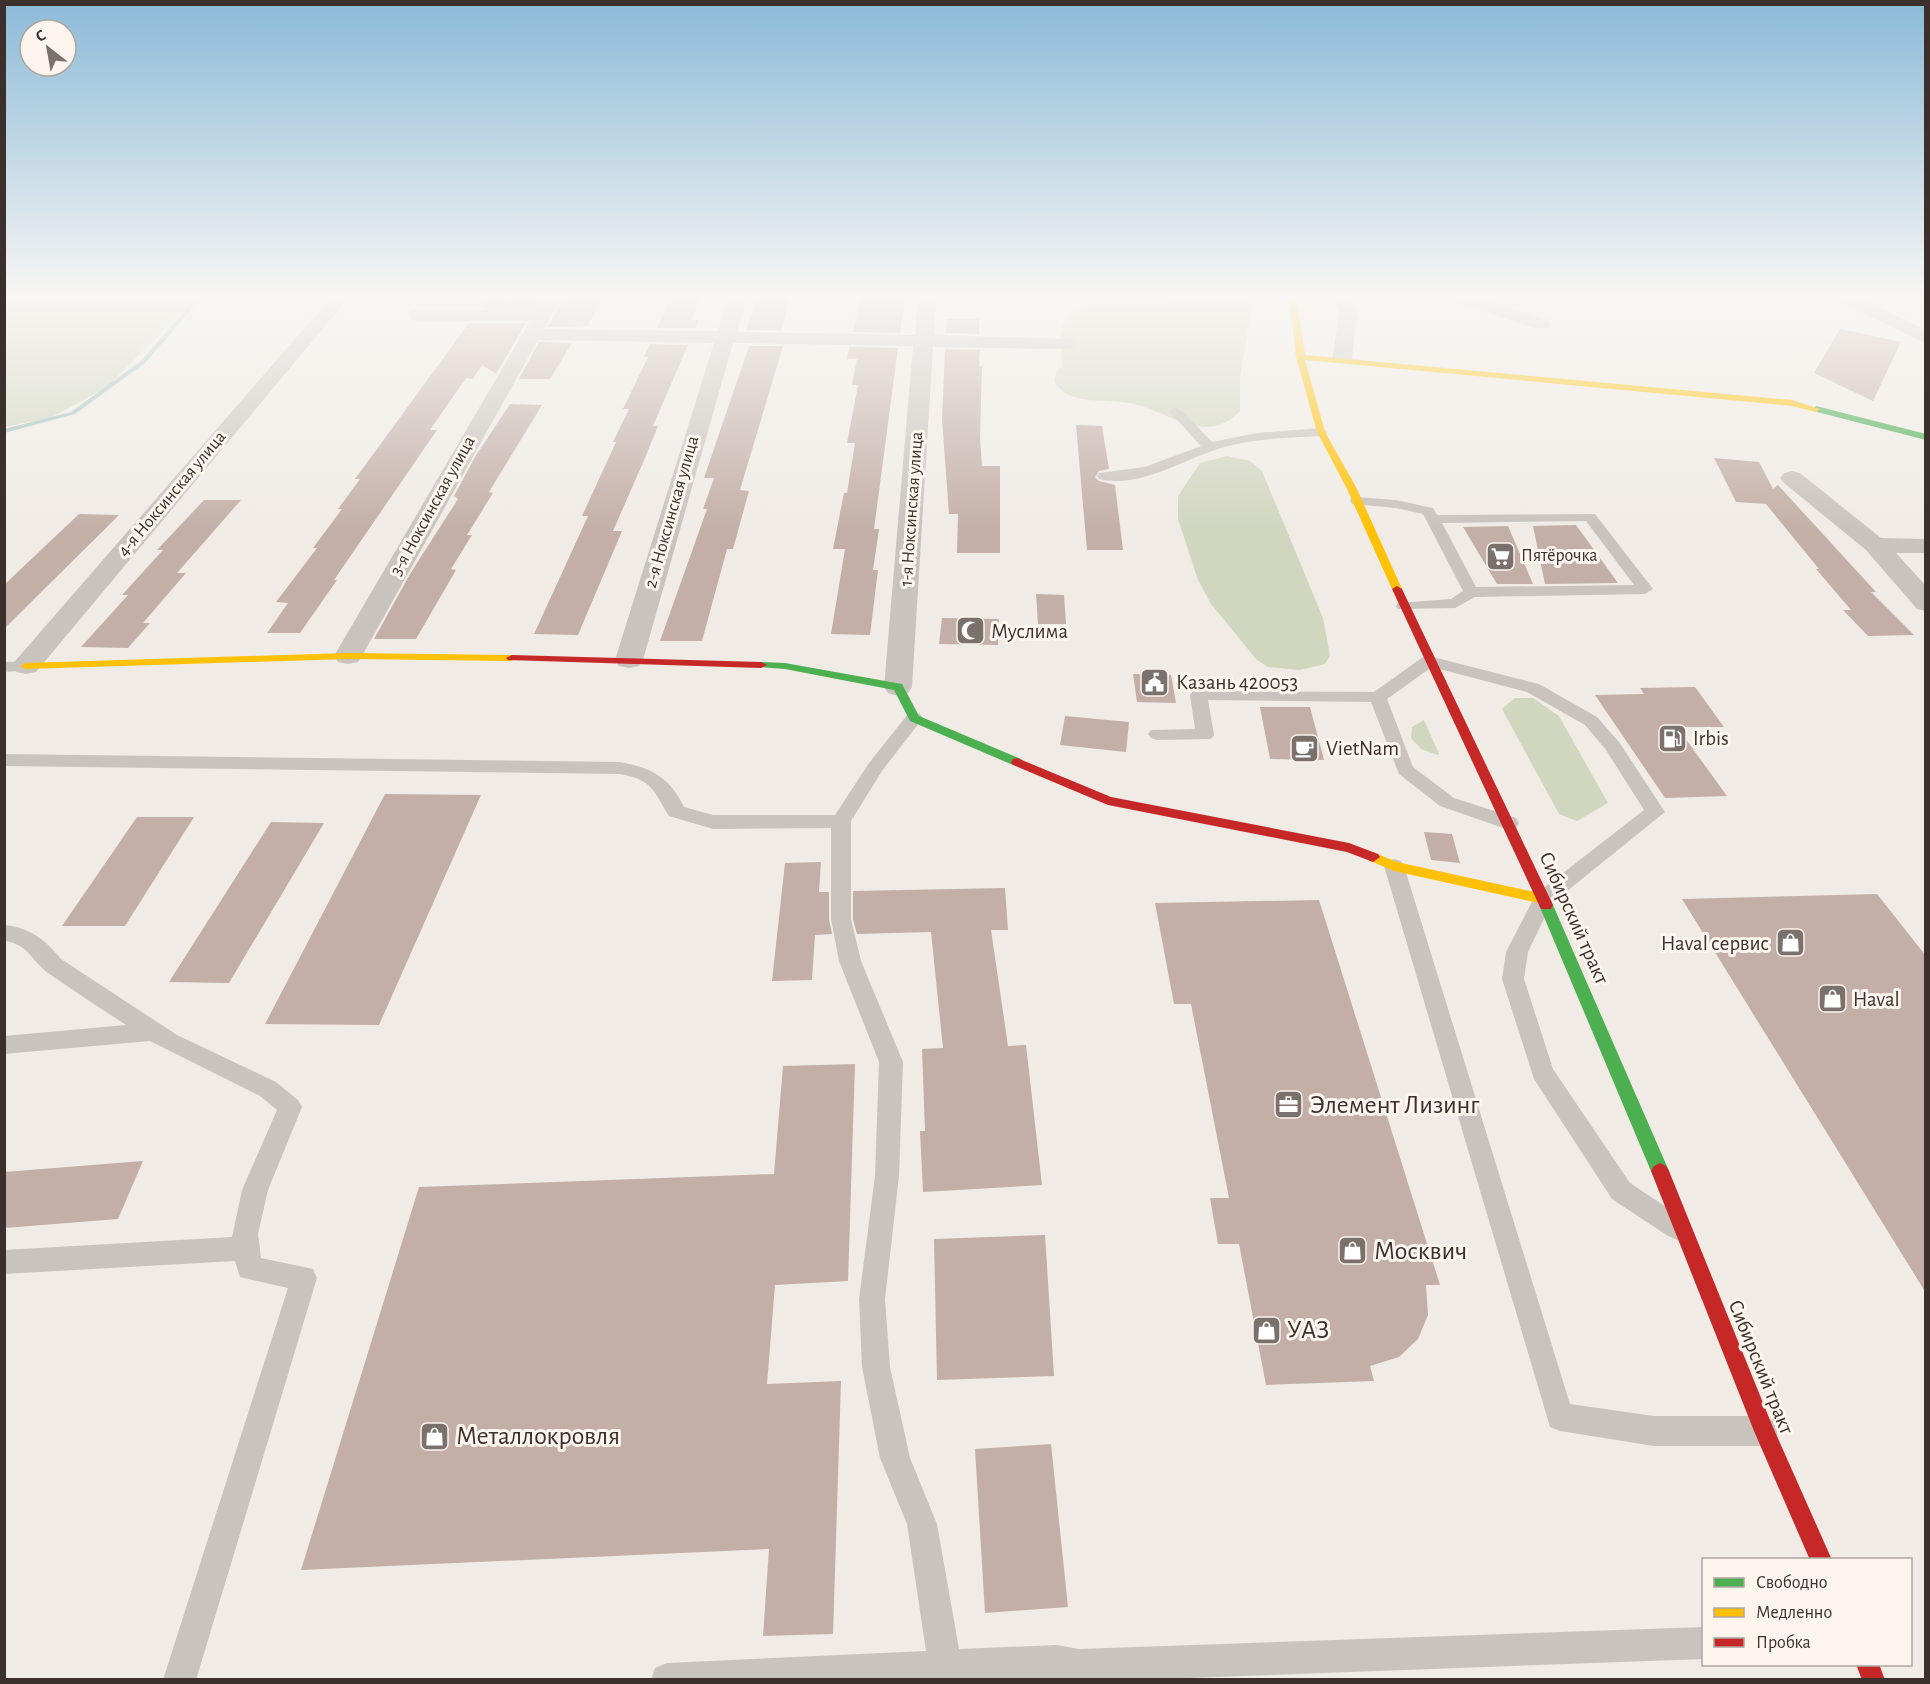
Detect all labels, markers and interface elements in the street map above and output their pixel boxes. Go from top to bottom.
north arrow [18,18,78,78]
text: С [33,27,49,45]
street label: 4-я Ноксинская улица [114,428,230,560]
street label: 1-я Ноксинская улица [898,431,926,587]
street label: 3-я Ноксинская улица [387,433,479,579]
street label: 2-я Ноксинская улица [642,434,702,590]
supermarket icon: Пятёрочка [1484,540,1516,572]
place label: Пятёрочка [1521,547,1598,565]
mosque icon: Муслима [954,615,986,647]
place label: Муслима [991,621,1068,642]
public building icon: Казань 420053 [1139,666,1171,698]
place label: Казань 420053 [1176,672,1298,693]
fuel station icon: Irbis [1656,722,1688,754]
place label: Irbis [1693,728,1729,749]
cafe icon: VietNam [1289,732,1321,764]
place label: VietNam [1326,738,1399,759]
street label: Сибирский тракт [1535,849,1613,988]
shop icon: Haval сервис [1774,927,1806,959]
place label: Haval сервис [1661,933,1769,954]
shop icon: Haval [1816,983,1848,1015]
place label: Haval [1853,989,1900,1010]
office icon: Элемент Лизинг [1273,1089,1305,1121]
place label: Элемент Лизинг [1310,1092,1480,1118]
shop icon: Москвич [1337,1235,1369,1267]
place label: Москвич [1374,1238,1467,1264]
street label: Сибирский тракт [1725,1297,1798,1437]
shop icon: УАЗ [1250,1314,1282,1346]
place label: УАЗ [1287,1317,1330,1343]
shop icon: Металлокровля [419,1420,451,1452]
place label: Металлокровля [456,1423,620,1449]
legend [1702,1558,1912,1666]
text: Свободно [1756,1573,1828,1592]
text: Медленно [1756,1604,1832,1622]
text: Пробка [1756,1633,1811,1652]

